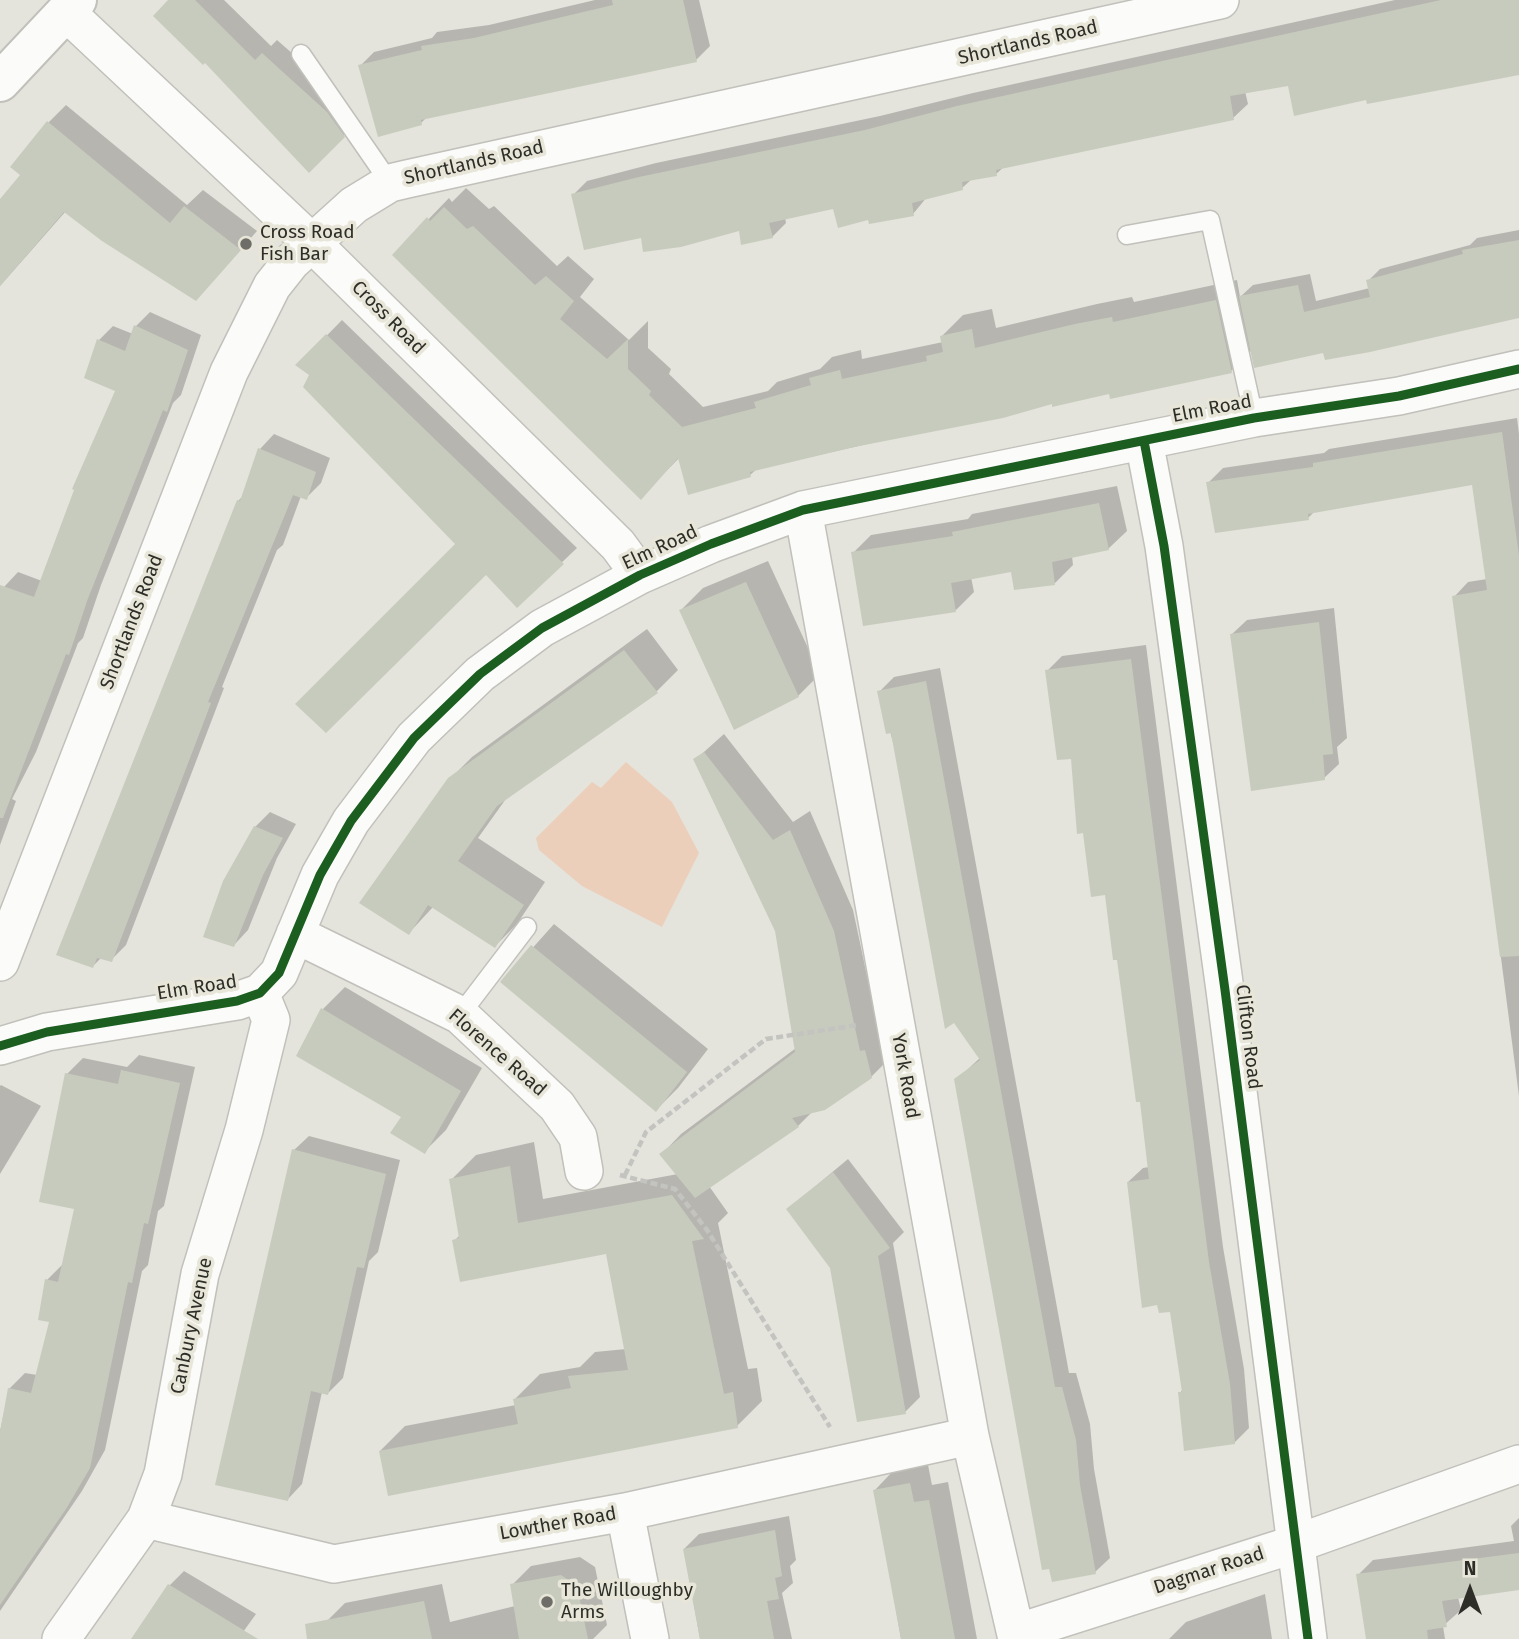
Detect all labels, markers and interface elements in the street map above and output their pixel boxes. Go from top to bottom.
street label: Shortlands Road [956,16,1100,70]
street label: Shortlands Road [402,136,546,190]
place label: Cross Road Fish Bar [260,222,355,266]
marker: Cross Road Fish Bar [238,236,254,252]
street label: Cross Road [346,276,430,360]
street label: Elm Road [1170,390,1254,428]
street label: Elm Road [619,521,701,575]
street label: Shortlands Road [96,551,168,693]
street label: Elm Road [155,970,239,1006]
street label: Clifton Road [1230,983,1266,1091]
street label: Florence Road [444,1004,550,1102]
street label: York Road [886,1032,924,1120]
street label: Canbury Avenue [166,1256,218,1396]
street label: Lowther Road [498,1503,618,1545]
street label: Dagmar Road [1151,1542,1267,1600]
north arrow [1435,1555,1505,1625]
text: N [1464,1557,1476,1580]
place label: The Willoughby Arms [561,1580,693,1624]
marker: The Willoughby Arms [539,1594,555,1610]

